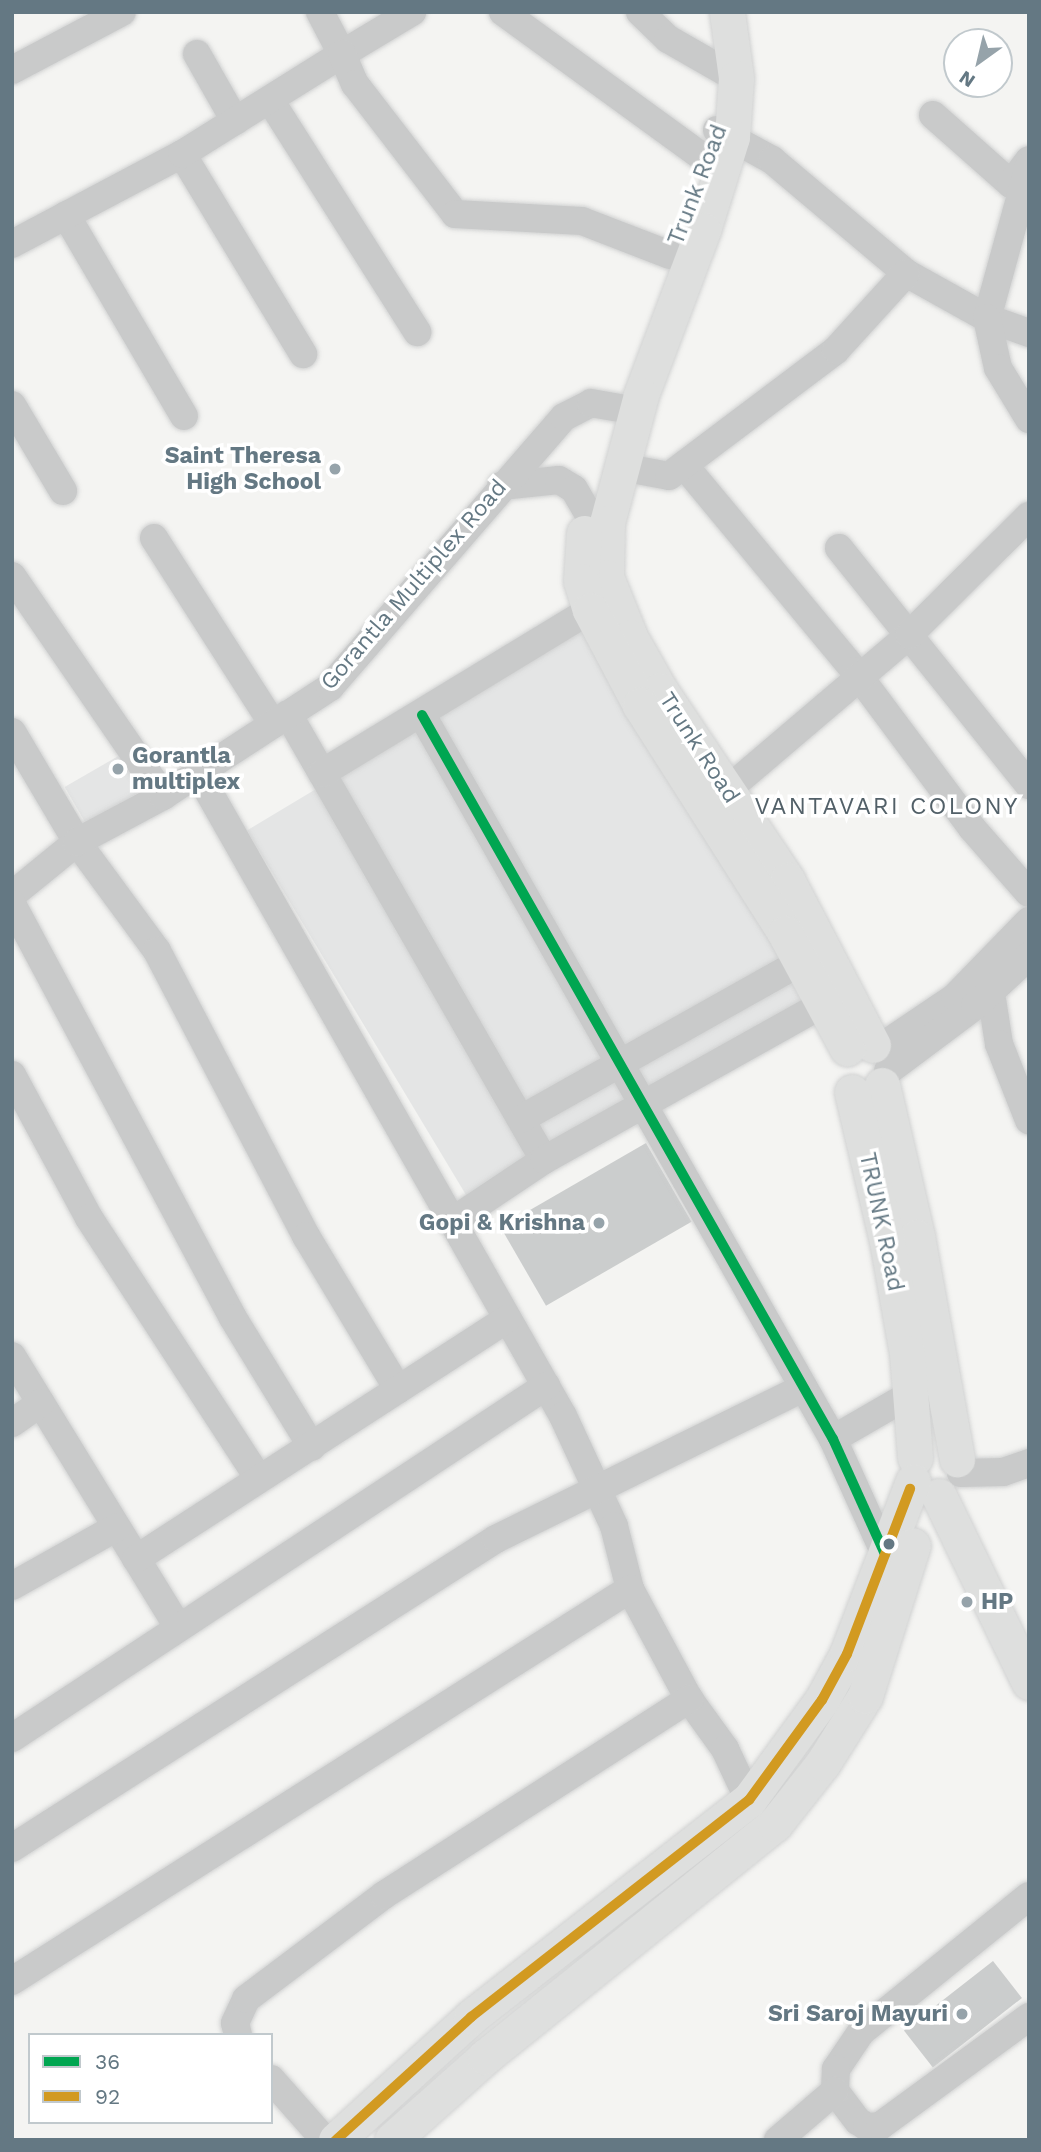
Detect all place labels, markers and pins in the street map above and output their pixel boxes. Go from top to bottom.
place label: Saint Theresa High School [164,442,321,496]
marker: Saint Theresa High School [327,461,343,477]
place label: Gorantla multiplex [132,742,240,796]
marker: Gorantla multiplex [110,761,126,777]
place label: Gopi & Krishna [419,1209,585,1237]
marker: Gopi & Krishna [591,1215,607,1231]
unlabelled marker [882,1537,896,1551]
place label: HP [981,1588,1013,1616]
marker: HP [959,1594,975,1610]
place label: Sri Saroj Mayuri [768,2000,948,2028]
marker: Sri Saroj Mayuri [954,2006,970,2022]

